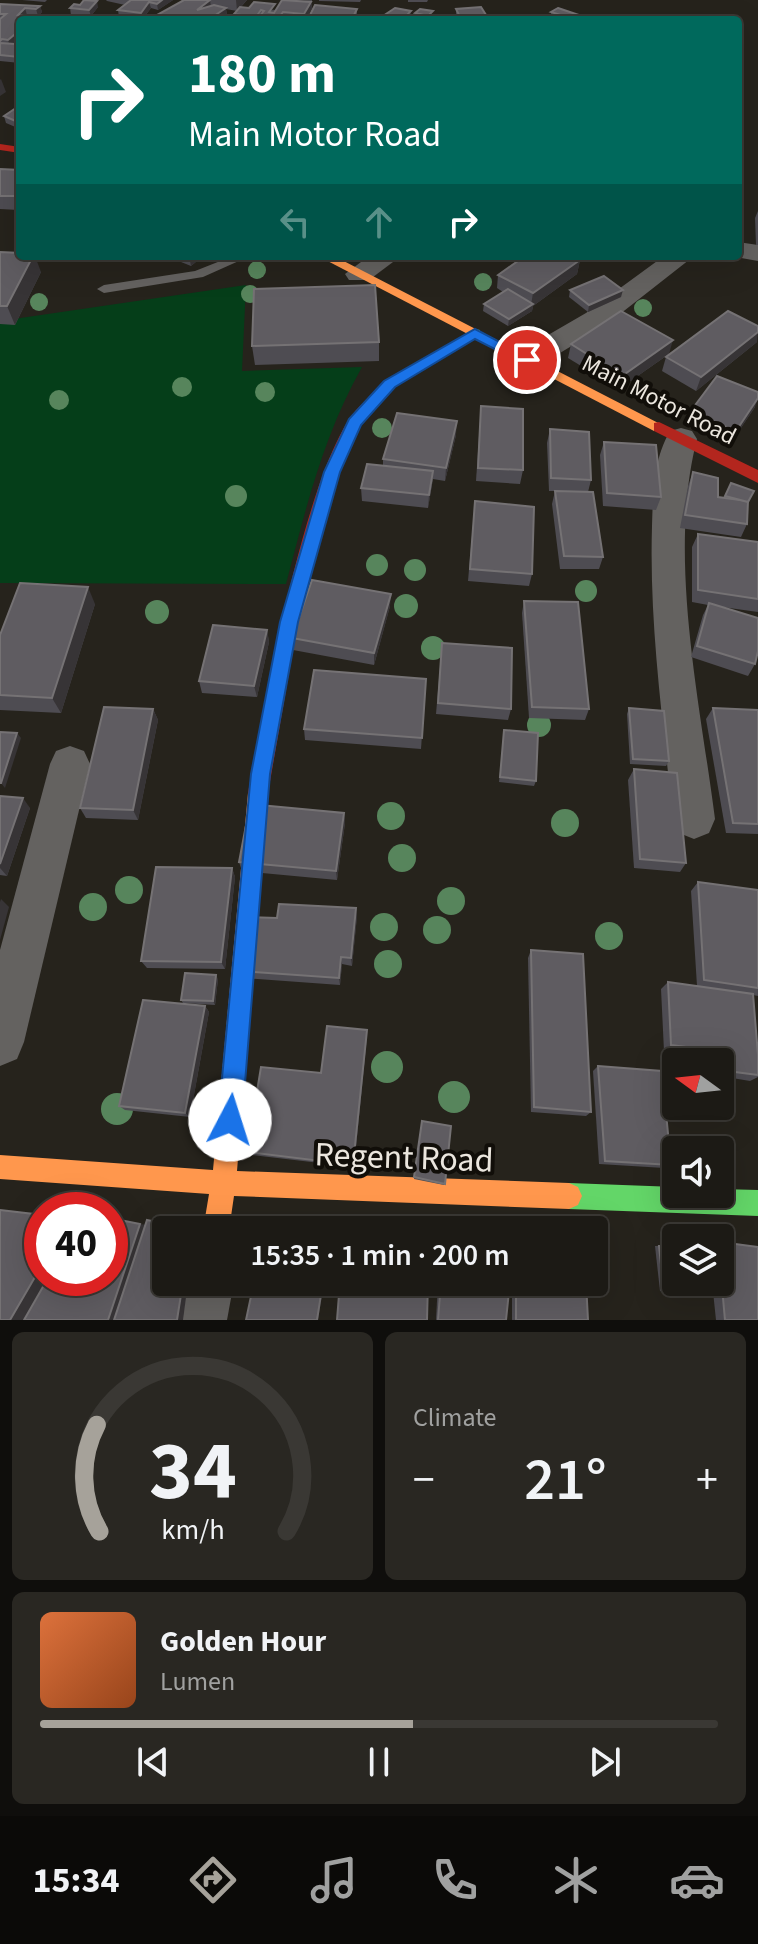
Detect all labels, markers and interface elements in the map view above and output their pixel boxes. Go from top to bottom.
text: 180 m [188,35,336,114]
icon: right [56,48,160,152]
text: Main Motor Road [188,109,441,160]
icon: left [273,200,317,244]
icon: ahead [357,200,401,244]
icon: right [441,200,485,244]
pin [493,326,561,394]
icon: arrive [505,338,549,382]
street label: Main Motor Road [576,346,742,454]
north arrow [662,1048,734,1120]
map controls [662,1048,734,1296]
position arrow [188,1078,272,1162]
street label: Regent Road [314,1130,494,1186]
button: sound [662,1136,734,1208]
speed limit sign: 40 [24,1192,128,1296]
button: layers [662,1224,734,1296]
text: 15:35 · 1 min · 200 m [250,1234,510,1277]
text: Climate [413,1399,497,1436]
text: 34 [149,1413,236,1531]
text: 21° [524,1438,607,1523]
text: − [413,1449,435,1512]
text: + [696,1449,718,1512]
text: km/h [161,1510,224,1550]
text: Golden Hour [160,1620,326,1663]
text: Lumen [160,1663,235,1700]
icon: previous [131,1740,175,1784]
icon: pause [357,1740,401,1784]
icon: next [583,1740,627,1784]
icon: directions [185,1852,241,1908]
icon: music [306,1852,362,1908]
icon: phone [427,1852,483,1908]
icon: climate [548,1852,604,1908]
icon: car [669,1852,725,1908]
text: 15:34 [33,1855,119,1906]

